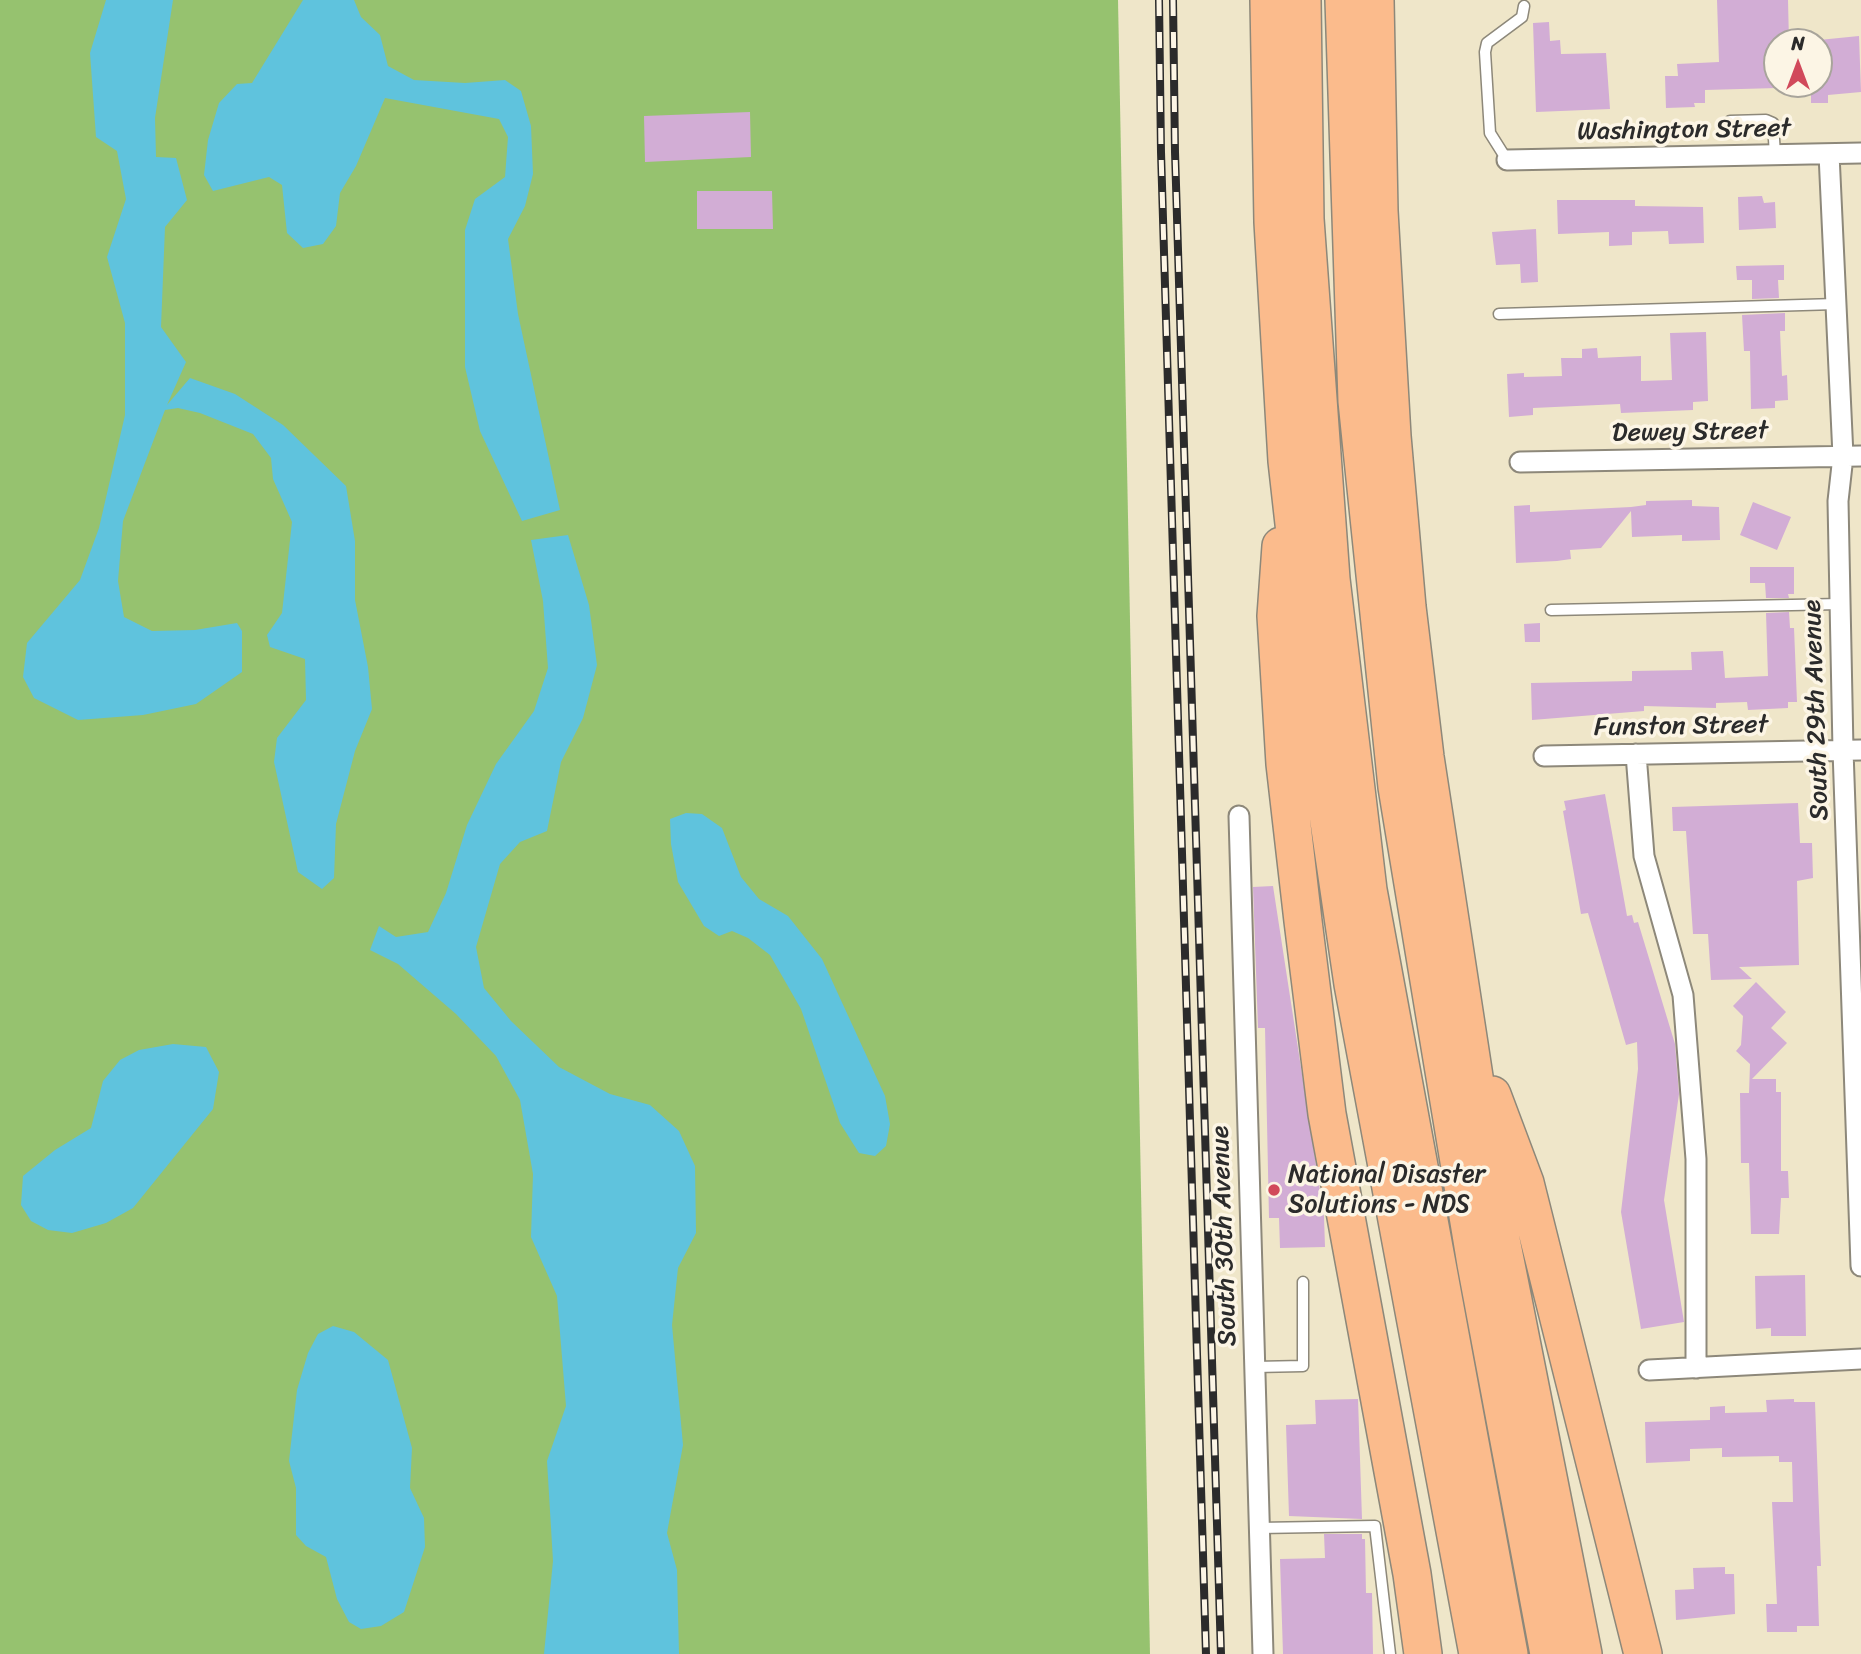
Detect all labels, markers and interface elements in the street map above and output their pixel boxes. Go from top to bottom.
text: N [1791,27,1805,60]
north arrow [1763,28,1833,98]
street label: Washington Street [1577,114,1791,148]
street label: Dewey Street [1612,416,1768,450]
street label: South 29th Avenue [1798,599,1836,821]
street label: Funston Street [1594,710,1768,744]
street label: South 30th Avenue [1206,1125,1244,1347]
place label: National Disaster Solutions - NDS [1288,1159,1485,1220]
marker: National Disaster Solutions - NDS [1266,1182,1282,1198]

